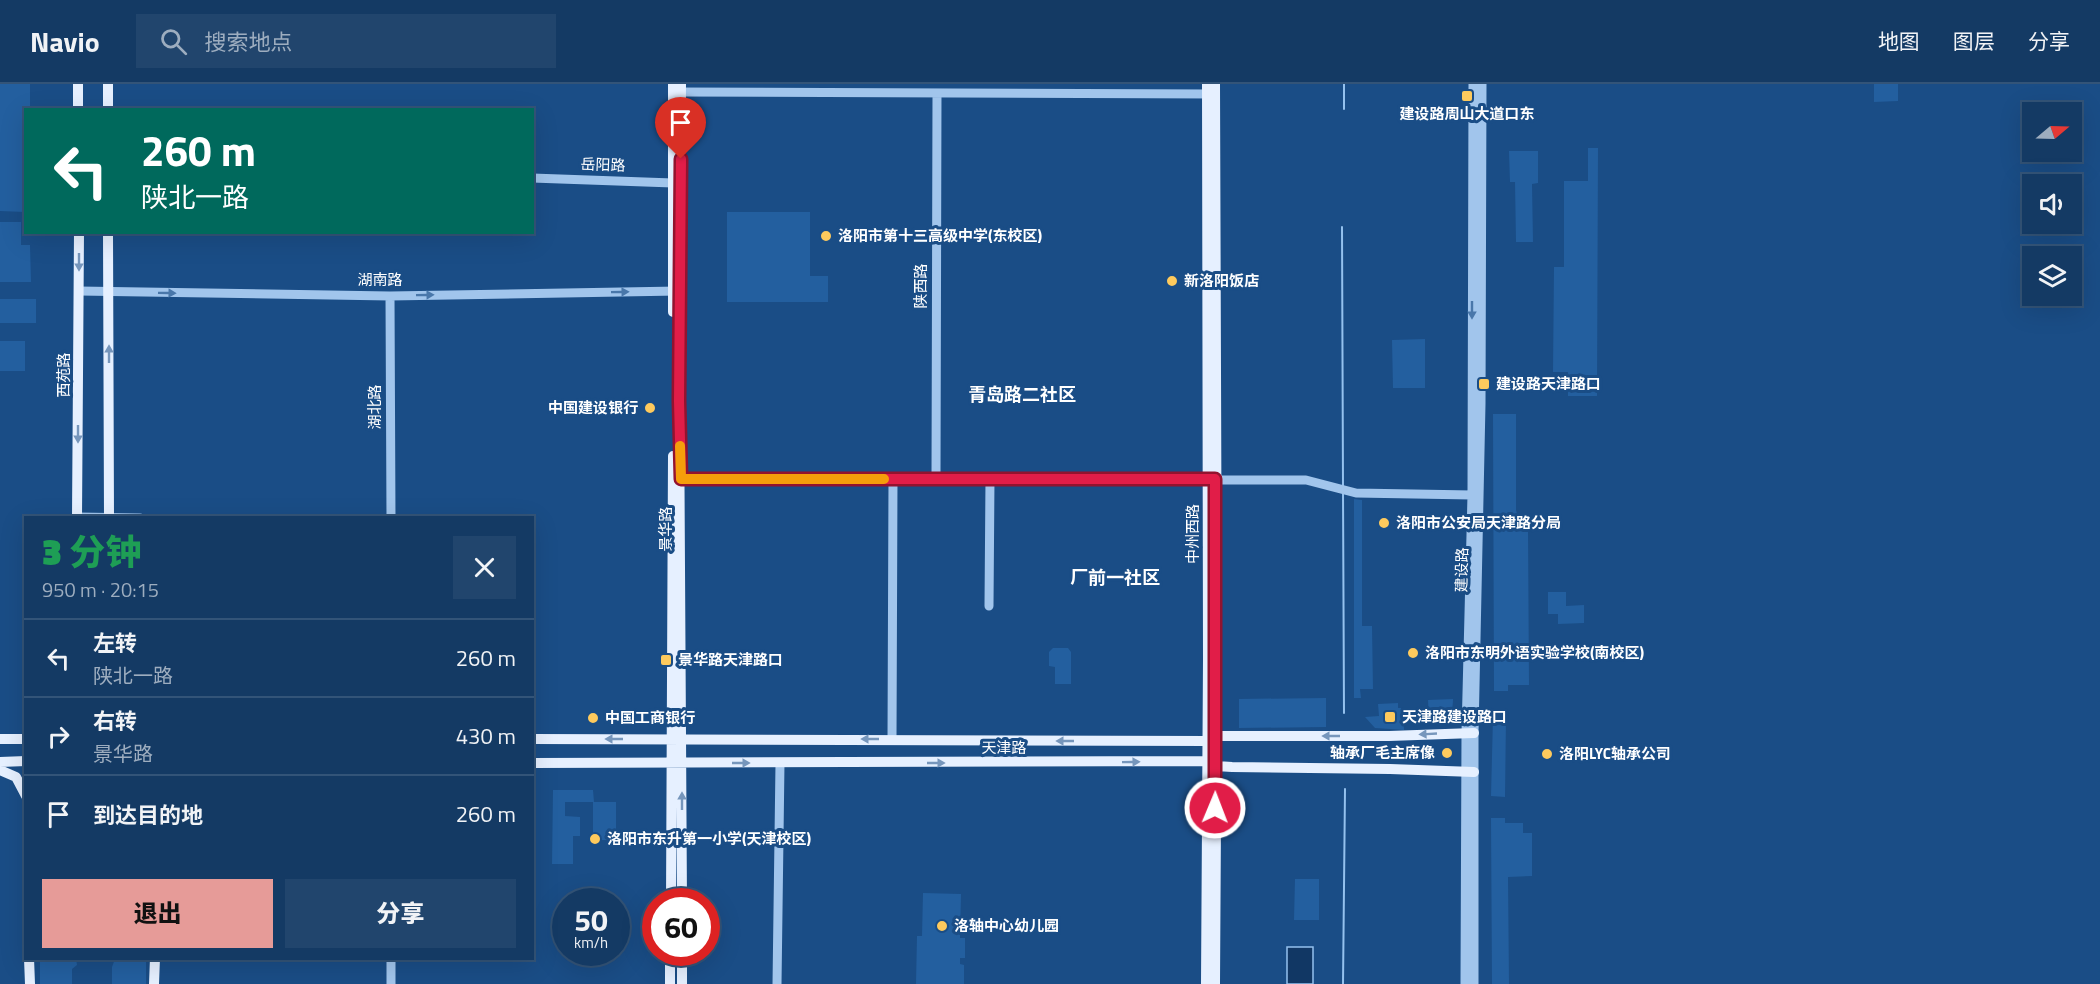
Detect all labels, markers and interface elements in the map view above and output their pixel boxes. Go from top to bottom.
search box [136,14,556,68]
text: Navio [30,20,100,63]
icon: search [157,25,190,58]
text: 搜索地点 [205,25,293,59]
text: 地图 [1878,25,1920,57]
text: 图层 [1953,25,1995,57]
text: 分享 [2028,25,2070,57]
marker: 建设路周山大道口东 [1460,89,1474,103]
pin [655,97,706,159]
place label: 建设路周山大道口东 [1399,102,1535,125]
north arrow [2022,102,2082,162]
map controls [2022,102,2082,306]
icon: arrive [664,106,697,139]
text: 260 m [141,118,256,182]
icon: left [42,132,120,210]
street label: 岳阳路 [580,152,626,177]
button: sound [2022,174,2082,234]
text: 陕北一路 [141,176,249,217]
place label: 洛阳市第十三高级中学(东校区) [838,224,1043,247]
marker: 洛阳市第十三高级中学(东校区) [819,229,833,243]
button: layers [2022,246,2082,306]
one-way arrow [74,252,84,271]
street label: 陕西路 [909,263,932,309]
street label: 湖南路 [357,268,403,291]
place label: 新洛阳饭店 [1184,269,1259,292]
marker: 新洛阳饭店 [1165,274,1179,288]
one-way arrow [610,287,629,297]
one-way arrow [157,288,176,298]
one-way arrow [415,290,434,300]
one-way arrow [1467,301,1477,320]
one-way arrow [104,345,113,364]
street label: 西苑路 [52,352,75,398]
place label: 建设路天津路口 [1496,372,1601,395]
marker: 建设路天津路口 [1477,377,1491,391]
district label: 青岛路二社区 [968,381,1076,408]
street label: 湖北路 [363,384,386,430]
place label: 中国建设银行 [548,396,638,419]
marker: 中国建设银行 [643,401,657,415]
one-way arrow [73,424,83,443]
street label: 中州西路 [1181,504,1204,564]
street label: 景华路 [654,506,677,552]
place label: 洛阳市公安局天津路分局 [1396,511,1561,534]
marker: 洛阳市公安局天津路分局 [1377,516,1391,530]
text: 3 分钟 [42,524,142,579]
button: close [453,536,516,599]
street label: 建设路 [1450,547,1473,593]
district label: 厂前一社区 [1070,564,1160,591]
text: 950 m · 20:15 [42,574,159,605]
text: 左转 [93,626,137,660]
text: 260 m [456,641,516,675]
place label: 洛阳市东明外语实验学校(南校区) [1425,641,1645,664]
icon: left [42,642,75,675]
marker: 洛阳市东明外语实验学校(南校区) [1406,646,1420,660]
place label: 景华路天津路口 [678,648,783,671]
marker: 景华路天津路口 [659,653,673,667]
text: 陕北一路 [93,660,173,691]
text: 右转 [93,704,137,738]
place label: 天津路建设路口 [1402,705,1507,728]
place label: 中国工商银行 [605,706,695,729]
marker: 天津路建设路口 [1383,710,1397,724]
marker: 中国工商银行 [586,711,600,725]
text: 430 m [456,719,516,753]
icon: right [42,720,75,753]
one-way arrow [1418,729,1437,738]
one-way arrow [1321,731,1340,741]
one-way arrow [604,734,623,744]
one-way arrow [861,734,880,744]
street label: 天津路 [981,736,1027,759]
one-way arrow [1056,736,1075,746]
text: 景华路 [93,738,153,769]
place label: 轴承厂毛主席像 [1330,741,1435,764]
place label: 洛阳LYC轴承公司 [1559,742,1671,765]
marker: 轴承厂毛主席像 [1440,746,1454,760]
marker: 洛阳LYC轴承公司 [1540,747,1554,761]
one-way arrow [1122,757,1141,767]
one-way arrow [732,758,751,768]
one-way arrow [927,758,946,768]
position arrow [1183,776,1247,840]
one-way arrow [677,792,687,811]
text: 260 m [456,797,516,831]
icon: arrive [42,798,75,831]
text: 到达目的地 [93,798,203,832]
place label: 洛阳市东升第一小学(天津校区) [607,827,812,850]
marker: 洛阳市东升第一小学(天津校区) [588,832,602,846]
button: 退出 [42,879,273,948]
button: 分享 [285,879,516,948]
speed limit sign: 60 [642,888,720,966]
text: 50 [574,897,608,943]
place label: 洛轴中心幼儿园 [954,914,1059,937]
marker: 洛轴中心幼儿园 [935,919,949,933]
text: km/h [574,931,608,954]

